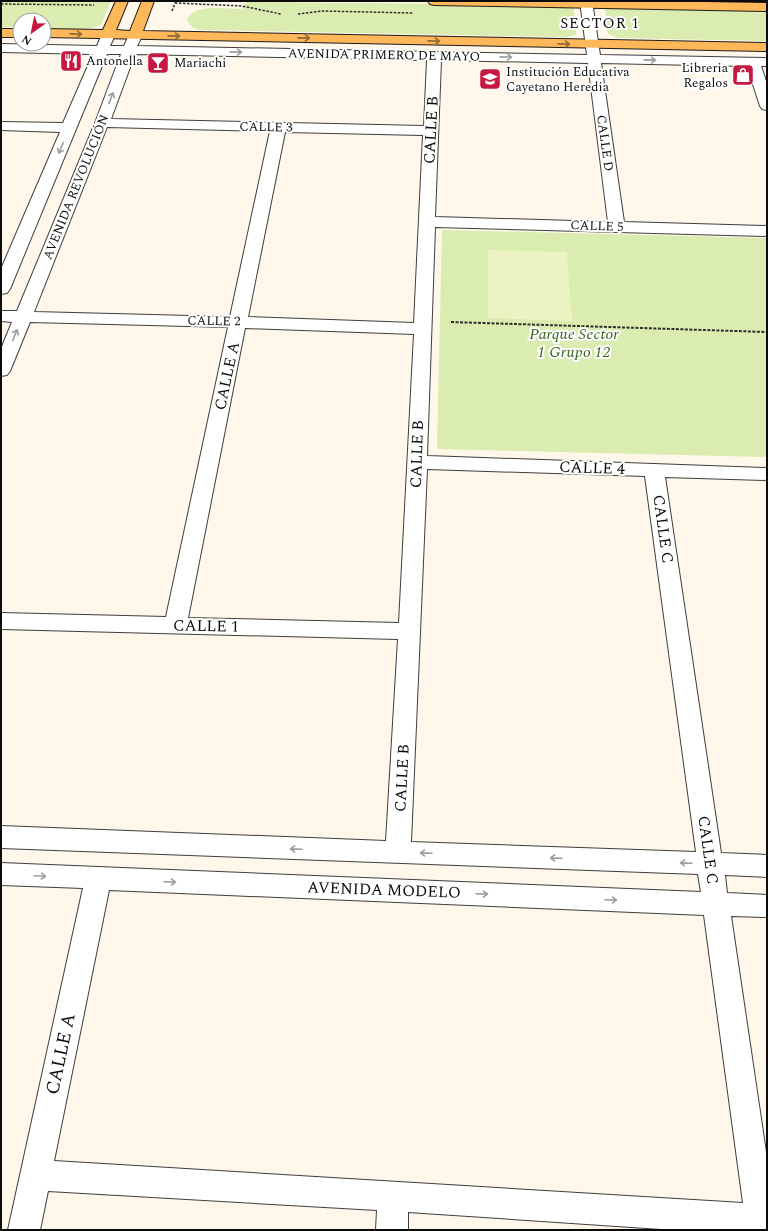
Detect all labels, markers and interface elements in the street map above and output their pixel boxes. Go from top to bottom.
north arrow [12,12,52,52]
district label: SECTOR 1 [560,12,640,35]
text: N [18,30,35,50]
one-way arrow [69,30,82,38]
one-way arrow [167,32,180,40]
one-way arrow [297,34,310,42]
one-way arrow [427,37,440,45]
one-way arrow [557,40,570,48]
street label: AVENIDA PRIMERO DE MAYO [288,43,480,67]
restaurant icon: Antonella [58,48,84,74]
one-way arrow [229,48,242,56]
bar icon: Mariachi [145,50,171,76]
place label: Antonella [86,51,143,71]
place label: Mariachi [174,53,226,73]
one-way arrow [499,53,512,61]
one-way arrow [643,56,656,64]
place label: Libreria Regalos [681,58,729,93]
place label: Institución Educativa Cayetano Heredia [506,62,630,97]
shop icon: Libreria Regalos [730,62,756,88]
school or university icon: Institución Educativa Cayetano Heredia [477,66,503,92]
one-way arrow [108,92,116,104]
street label: CALLE B [417,95,445,165]
street label: AVENIDA REVOLUCIÓN [38,111,114,263]
street label: CALLE D [591,113,619,173]
street label: CALLE 3 [239,117,293,137]
one-way arrow [56,141,64,153]
street label: CALLE 5 [570,215,624,237]
street label: CALLE 2 [187,311,241,331]
park label: Parque Sector 1 Grupo 12 [529,322,619,364]
one-way arrow [12,330,20,342]
street label: CALLE A [208,339,246,413]
street label: CALLE B [404,420,430,488]
street label: CALLE 4 [559,455,625,481]
street label: CALLE C [646,493,680,565]
street label: CALLE 1 [173,613,239,639]
street label: CALLE B [388,743,416,813]
street label: CALLE C [691,814,725,886]
one-way arrow [290,845,303,852]
one-way arrow [420,850,433,857]
one-way arrow [550,855,563,862]
one-way arrow [680,859,693,867]
one-way arrow [33,872,46,880]
street label: AVENIDA MODELO [307,875,461,905]
one-way arrow [163,878,176,885]
one-way arrow [475,891,488,898]
one-way arrow [604,896,617,904]
street label: CALLE A [38,1011,84,1097]

